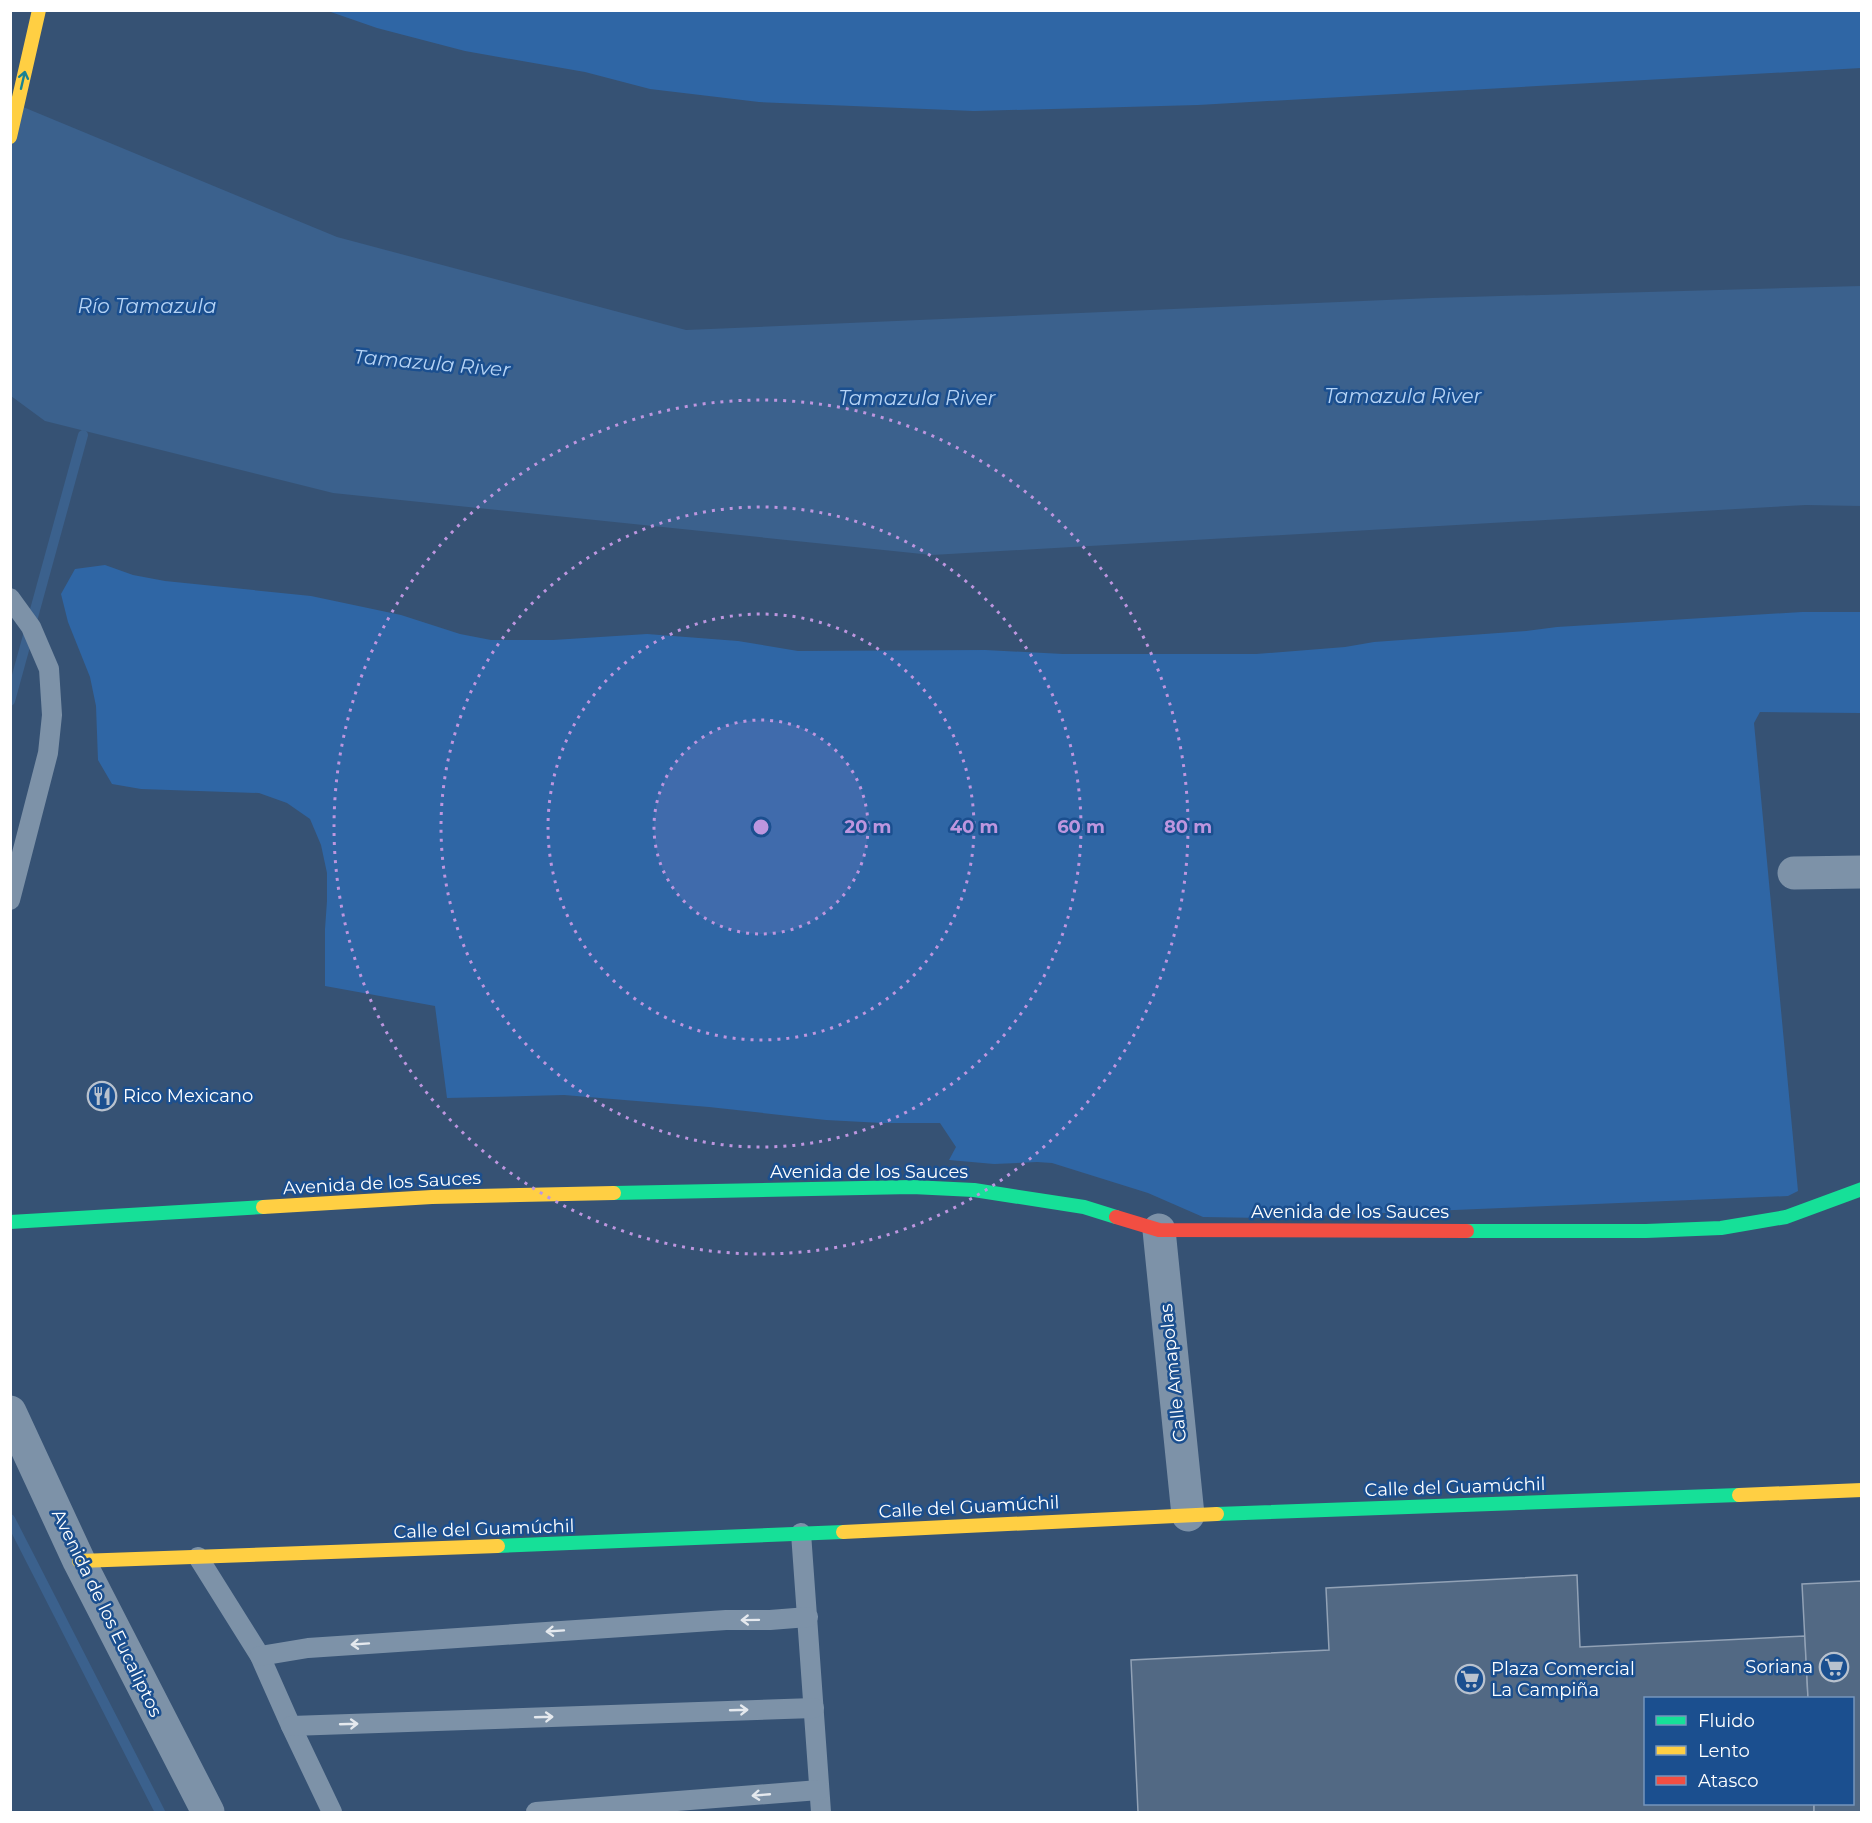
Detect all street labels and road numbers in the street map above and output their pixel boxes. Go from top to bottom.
street label: Avenida de los Sauces [770,1161,968,1183]
street label: Avenida de los Sauces [282,1167,482,1199]
street label: Avenida de los Sauces [1251,1201,1449,1223]
street label: Calle Amapolas [1155,1303,1191,1443]
street label: Calle del Guamúchil [1364,1473,1546,1501]
street label: Calle del Guamúchil [878,1491,1060,1523]
street label: Avenida de los Eucaliptos [47,1506,167,1721]
street label: Calle del Guamúchil [393,1515,575,1543]

